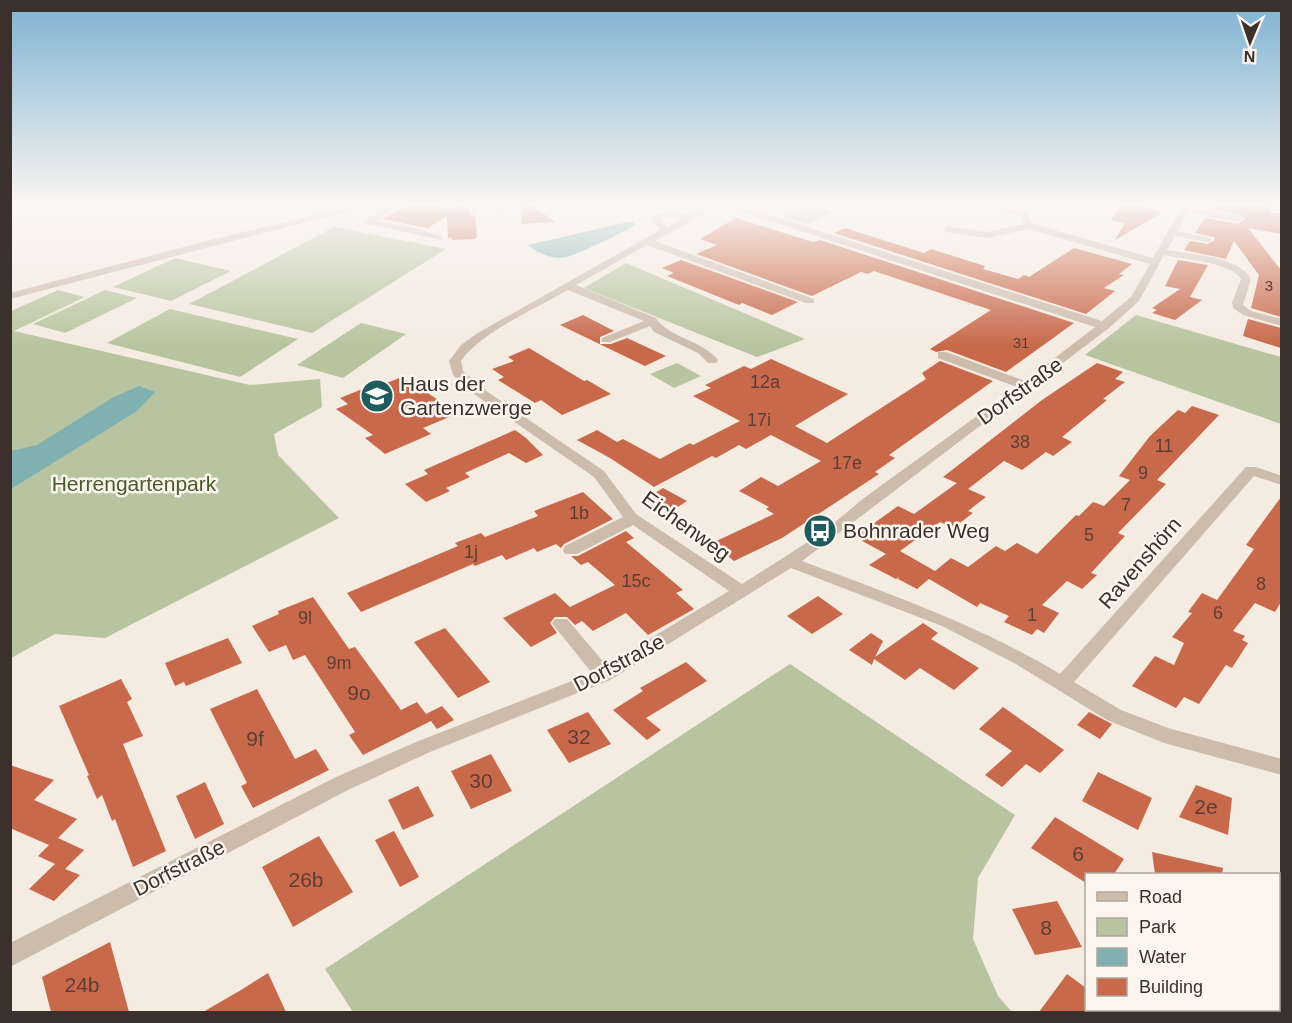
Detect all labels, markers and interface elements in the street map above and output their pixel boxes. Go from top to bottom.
north arrow [1220,12,1280,72]
text: N [1243,48,1256,65]
house number: 3 [1265,277,1273,294]
house number: 31 [1013,334,1029,351]
street label: Dorfstraße [973,352,1067,429]
place label: Haus der Gartenzwerge [400,372,532,419]
house number: 12a [750,372,781,392]
school or university icon: Haus der Gartenzwerge [359,378,395,414]
house number: 17i [747,410,771,430]
house number: 38 [1010,432,1030,452]
house number: 11 [1155,436,1173,456]
house number: 17e [832,453,862,473]
house number: 9 [1138,463,1148,483]
park label: Herrengartenpark [52,472,217,495]
street label: Eichenweg [638,486,735,565]
house number: 7 [1121,495,1131,515]
house number: 1b [569,503,589,523]
street label: Ravenshörn [1094,512,1185,613]
bus stop icon: Bohnrader Weg [802,513,838,549]
place label: Bohnrader Weg [843,519,990,542]
house number: 5 [1084,525,1094,545]
house number: 1j [464,542,478,562]
house number: 15c [621,571,651,591]
house number: 8 [1256,574,1266,594]
house number: 6 [1213,603,1223,623]
house number: 1 [1027,605,1037,625]
house number: 9l [298,608,312,628]
street label: Dorfstraße [570,629,668,696]
house number: 9m [326,653,352,673]
house number: 9o [347,681,371,704]
house number: 32 [567,725,591,748]
house number: 9f [246,727,264,750]
house number: 30 [469,769,493,792]
house number: 2e [1194,795,1218,818]
street label: Dorfstraße [129,835,228,900]
house number: 6 [1072,842,1084,865]
house number: 26b [288,868,324,891]
legend [1085,873,1280,1011]
text: Road [1139,887,1182,907]
house number: 8 [1040,916,1052,939]
text: Park [1139,917,1177,937]
text: Water [1139,947,1186,967]
house number: 24b [64,973,100,996]
text: Building [1139,977,1203,997]

